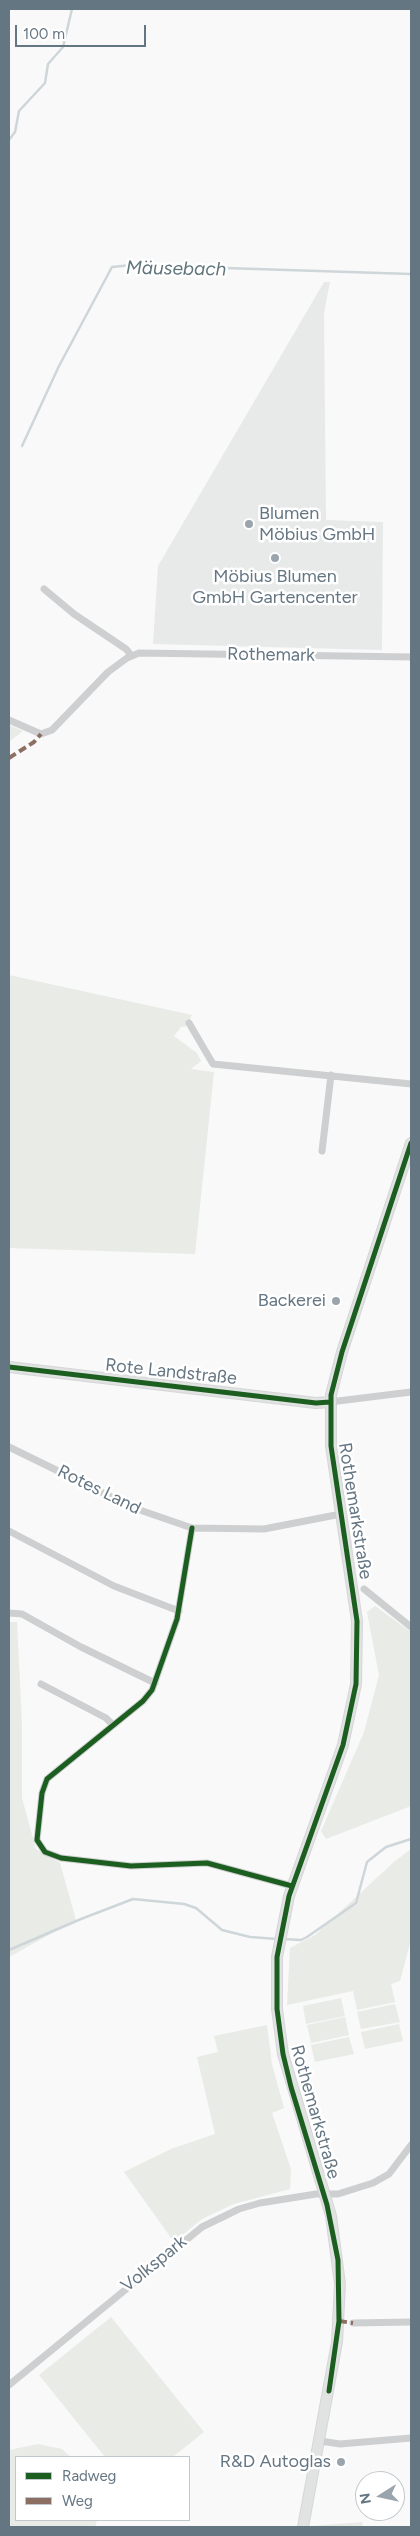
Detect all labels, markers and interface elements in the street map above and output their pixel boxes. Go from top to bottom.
scale bar [18,15,149,47]
text: 100 m [23,25,65,43]
water label: Mäusebach [126,257,226,281]
place label: Blumen Möbius GmbH [259,503,375,546]
marker: Blumen Möbius GmbH [243,518,255,530]
marker: Möbius Blumen GmbH Gartencenter [269,552,281,564]
place label: Möbius Blumen GmbH Gartencenter [192,566,358,608]
street label: Rothemark [227,643,315,667]
place label: Backerei [258,1290,326,1312]
marker: Backerei [330,1295,342,1307]
street label: Rote Landstraße [104,1354,238,1390]
street label: Rothemarkstraße [334,1441,376,1581]
street label: Rotes Land [54,1461,144,1519]
street label: Rothemarkstraße [286,2043,344,2181]
street label: Volkspark [117,2231,191,2297]
place label: R&D Autoglas [220,2451,331,2473]
legend [15,2456,190,2521]
marker: R&D Autoglas [335,2456,347,2468]
text: Radweg [62,2467,116,2485]
north arrow [355,2471,405,2521]
text: Weg [62,2492,93,2510]
text: N [356,2492,375,2505]

